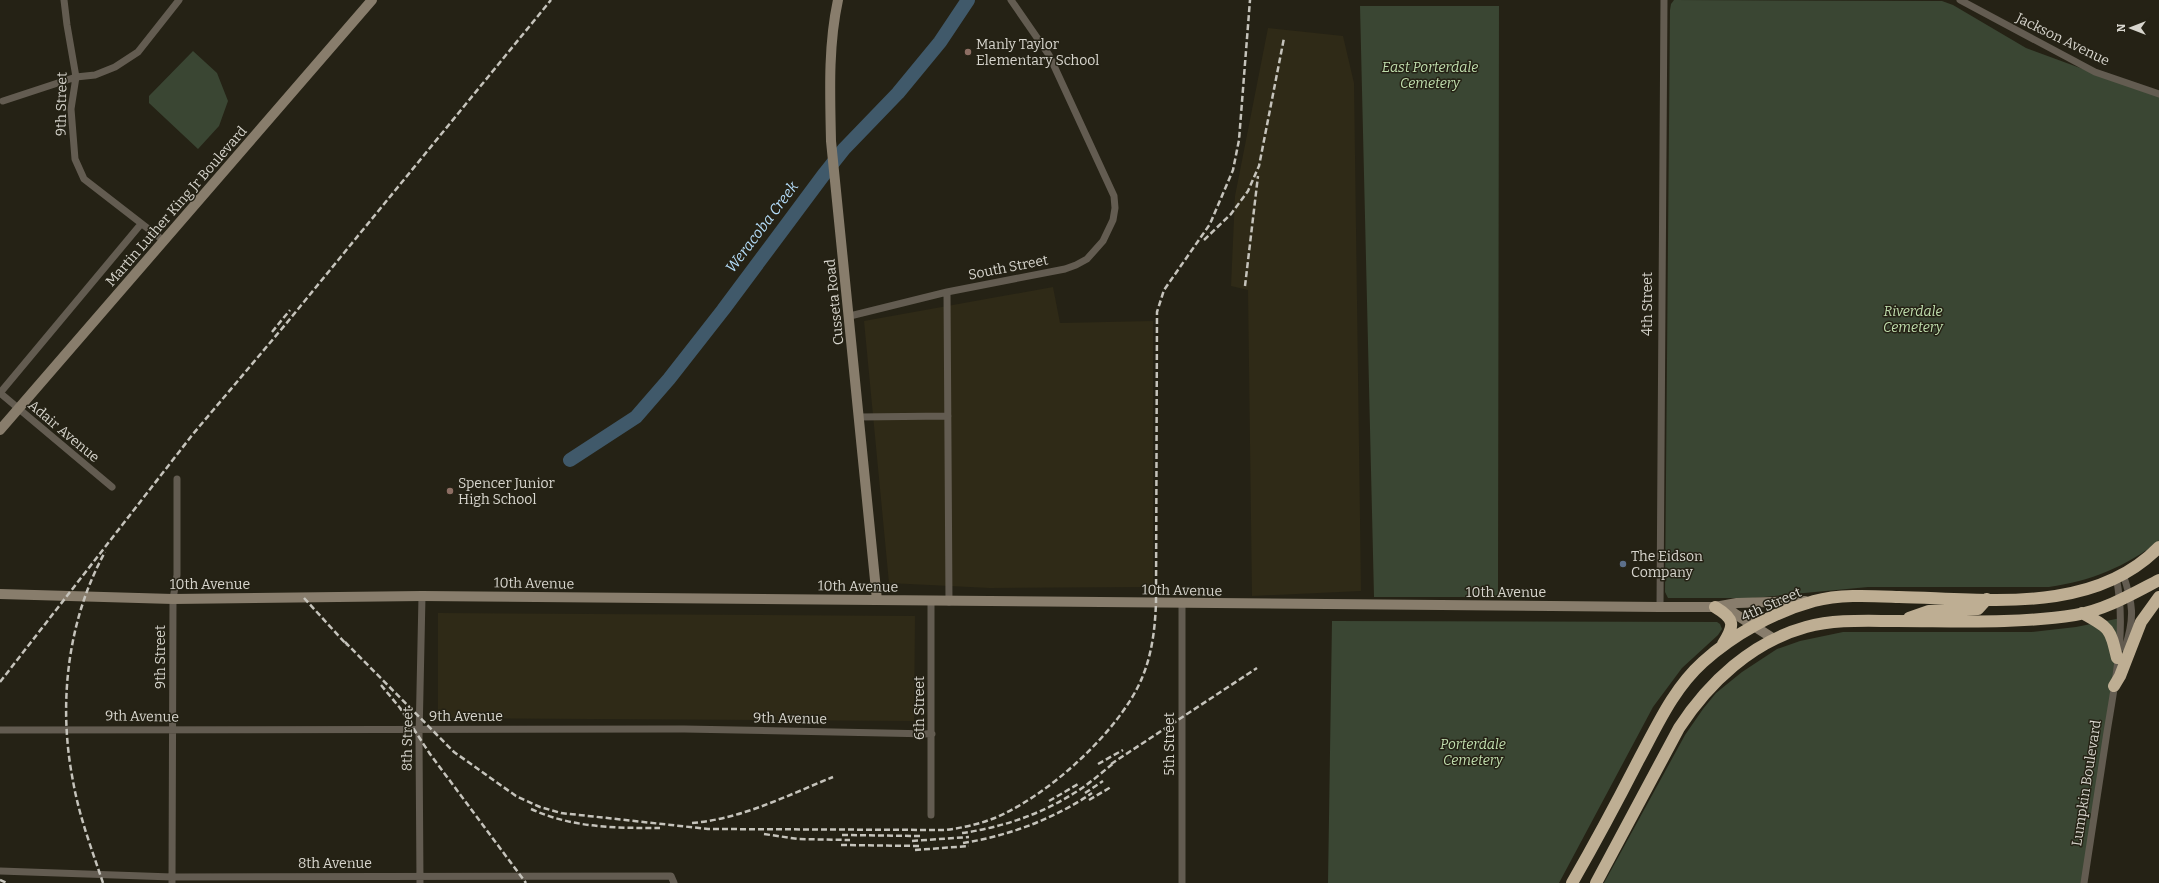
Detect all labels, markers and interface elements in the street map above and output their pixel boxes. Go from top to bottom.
north arrow [2111,8,2151,48]
street label: Jackson Avenue [2012,9,2112,69]
text: N [2115,23,2128,32]
place label: Manly Taylor Elementary School [976,36,1099,69]
marker: Manly Taylor Elementary School [963,47,973,57]
park label: East Porterdale Cemetery [1382,59,1478,92]
street label: 9th Street [52,72,71,136]
street label: Martin Luther King Jr Boulevard [102,123,250,290]
water label: Weracoba Creek [722,177,803,276]
street label: South Street [967,251,1049,284]
street label: Cusseta Road [822,258,847,346]
street label: 4th Street [1639,272,1656,336]
park label: Riverdale Cemetery [1883,303,1944,336]
street label: Adair Avenue [25,397,103,466]
place label: Spencer Junior High School [458,475,555,508]
marker: Spencer Junior High School [445,486,455,496]
place label: The Eidson Company [1631,548,1703,581]
marker: The Eidson Company [1618,559,1628,569]
street label: 10th Avenue [494,574,574,593]
street label: 10th Avenue [170,576,250,593]
street label: 10th Avenue [818,577,898,596]
street label: 10th Avenue [1142,581,1222,600]
street label: 10th Avenue [1466,584,1546,601]
street label: 4th Street [1738,584,1804,625]
street label: 9th Street [152,625,169,689]
street label: 6th Street [911,676,928,740]
street label: 9th Avenue [105,707,179,726]
street label: 8th Street [398,707,417,771]
street label: 9th Avenue [429,708,503,725]
street label: 9th Avenue [753,709,827,728]
street label: 5th Street [1161,712,1178,776]
street label: Lumpkin Boulevard [2068,719,2105,847]
park label: Porterdale Cemetery [1440,736,1506,769]
street label: 8th Avenue [298,855,372,872]

